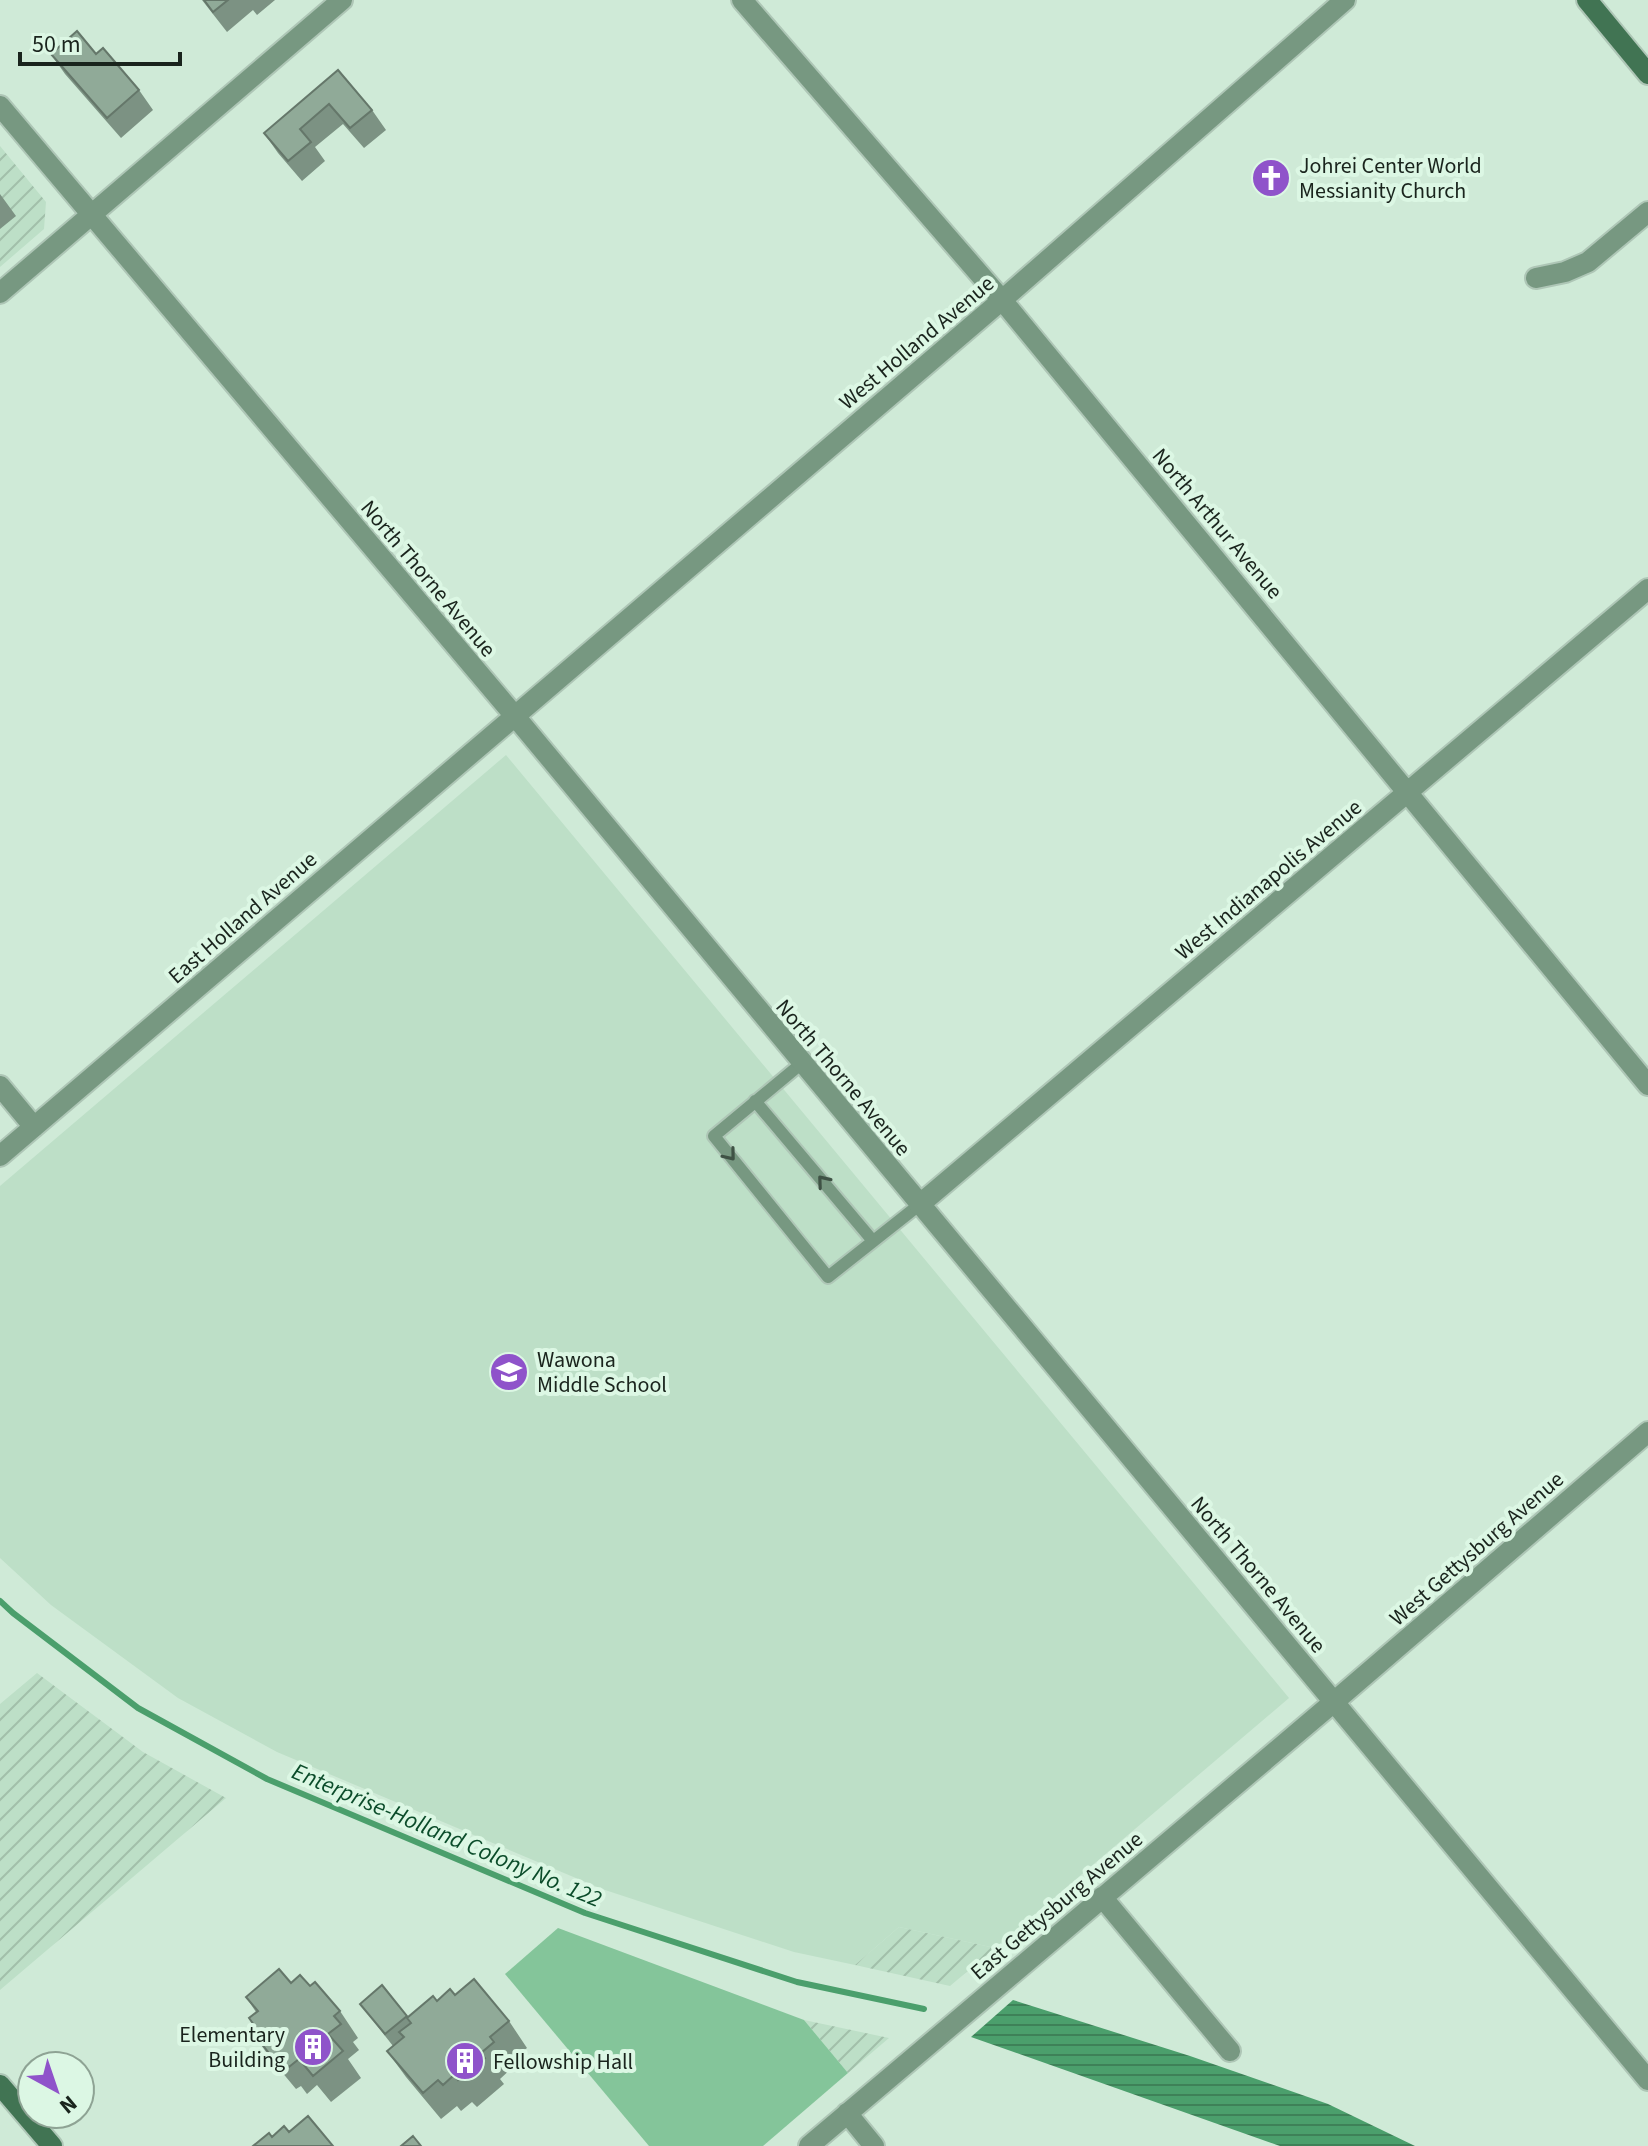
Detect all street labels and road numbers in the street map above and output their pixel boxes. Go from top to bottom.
street label: West Holland Avenue [832,268,1001,417]
street label: North Arthur Avenue [1144,441,1290,606]
street label: North Thorne Avenue [353,493,504,664]
street label: West Indianapolis Avenue [1168,792,1369,968]
street label: East Holland Avenue [161,844,324,992]
street label: North Thorne Avenue [768,992,919,1163]
street label: West Gettysburg Avenue [1382,1464,1571,1634]
street label: North Thorne Avenue [1183,1489,1334,1660]
street label: East Gettysburg Avenue [963,1824,1150,1988]

